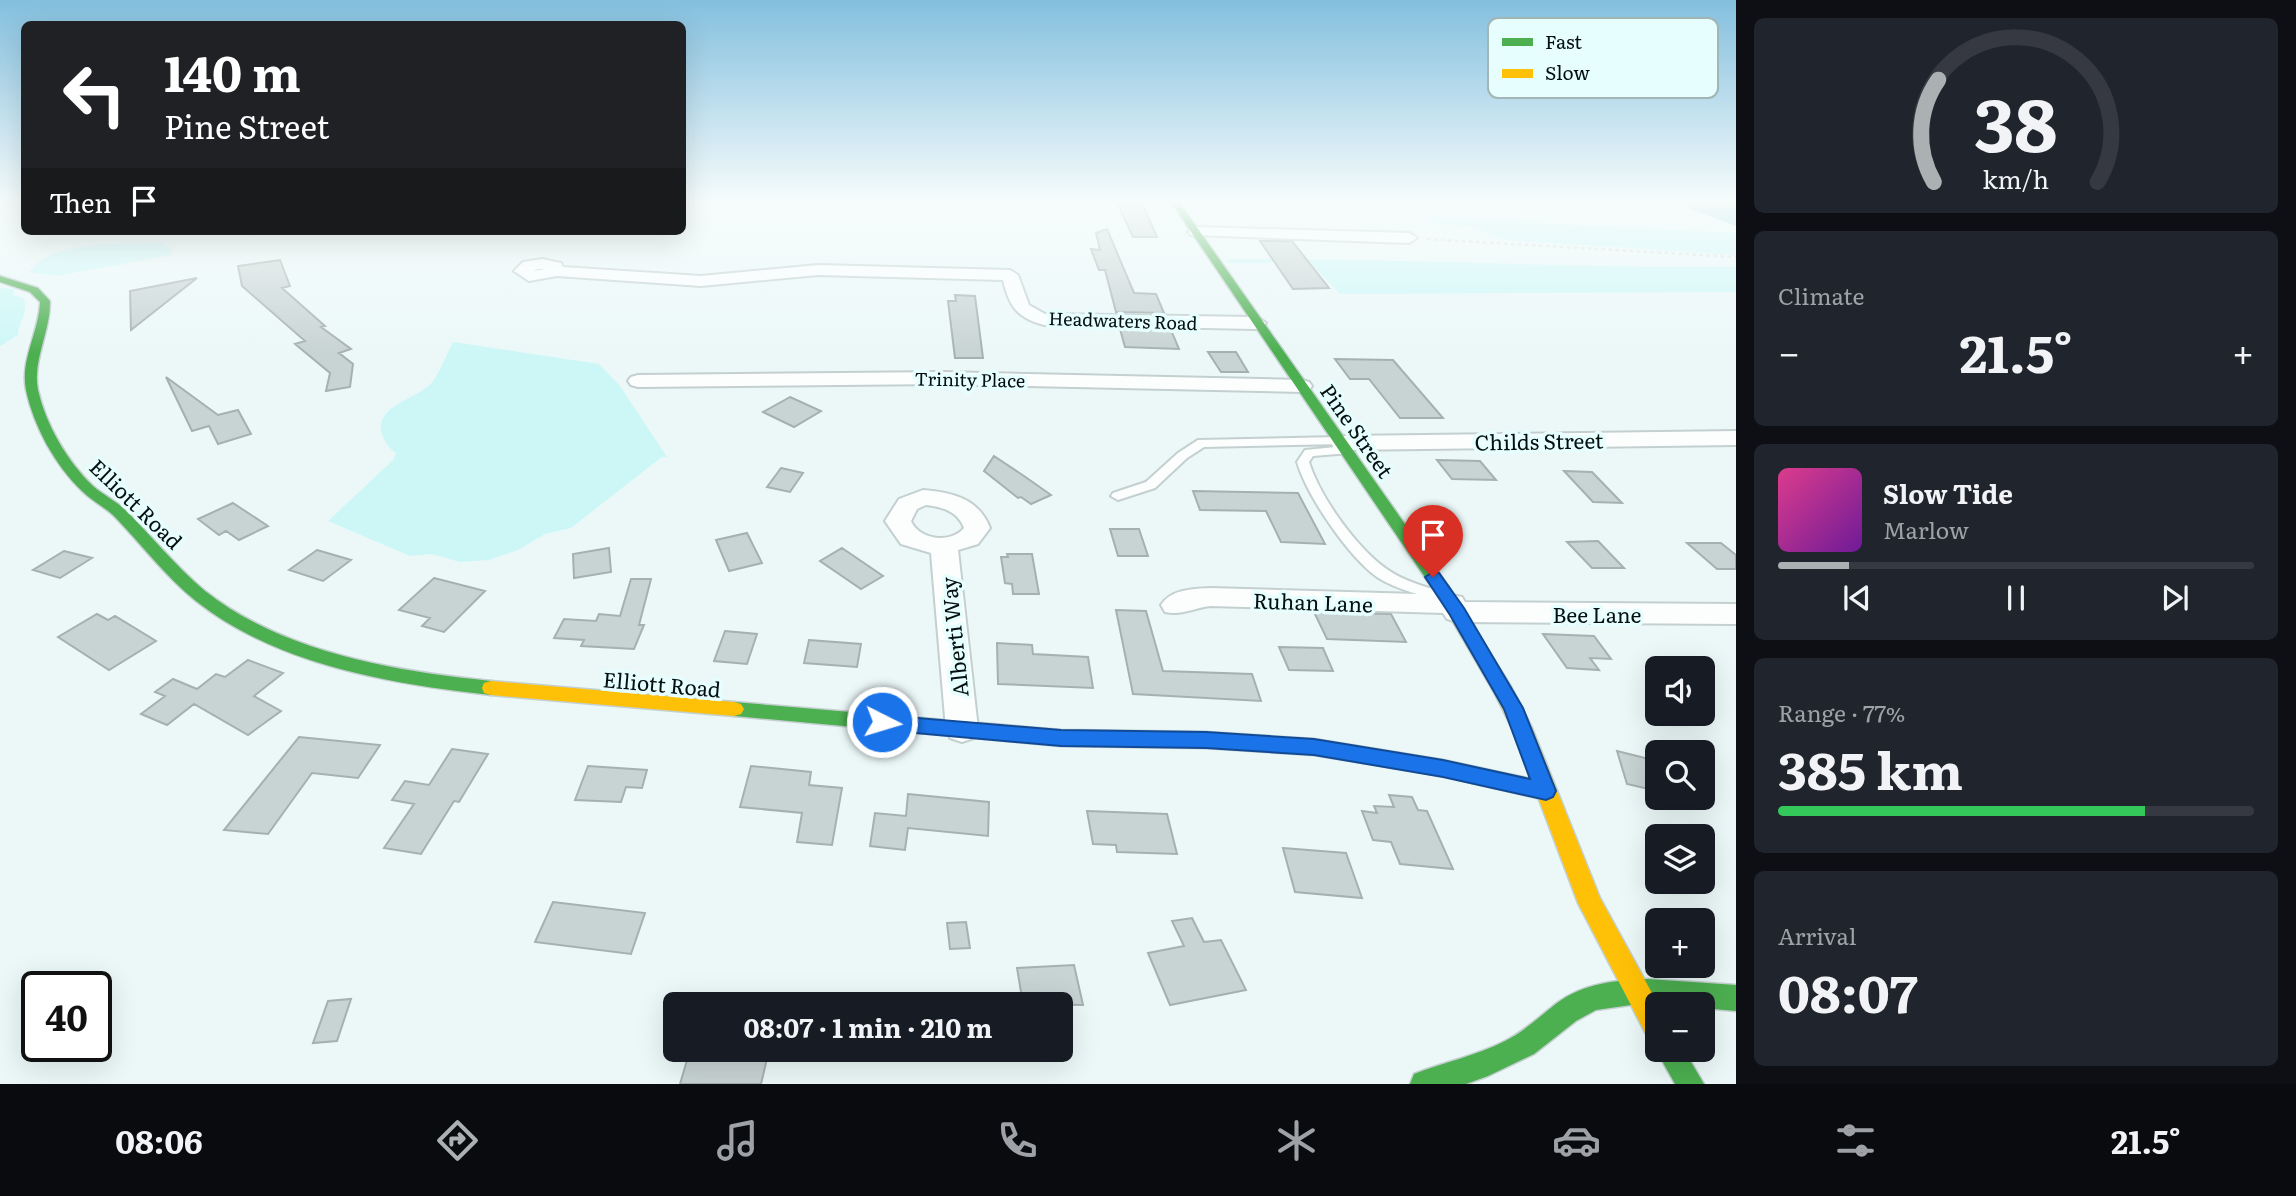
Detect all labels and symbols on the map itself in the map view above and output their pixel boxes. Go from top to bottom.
legend [1488,18,1718,98]
text: Fast [1545,27,1582,55]
text: Slow [1545,58,1590,86]
street label: Headwaters Road [1048,304,1198,336]
street label: Trinity Place [914,365,1026,393]
street label: Pine Street [1314,377,1402,484]
street label: Childs Street [1474,423,1604,457]
street label: Elliott Road [84,451,190,555]
pin [1403,505,1463,577]
street label: Alberti Way [931,575,975,698]
street label: Ruhan Lane [1253,583,1374,619]
street label: Bee Lane [1552,598,1642,629]
street label: Elliott Road [602,662,722,704]
position arrow [845,685,919,759]
speed limit sign: 40 [21,971,112,1062]

